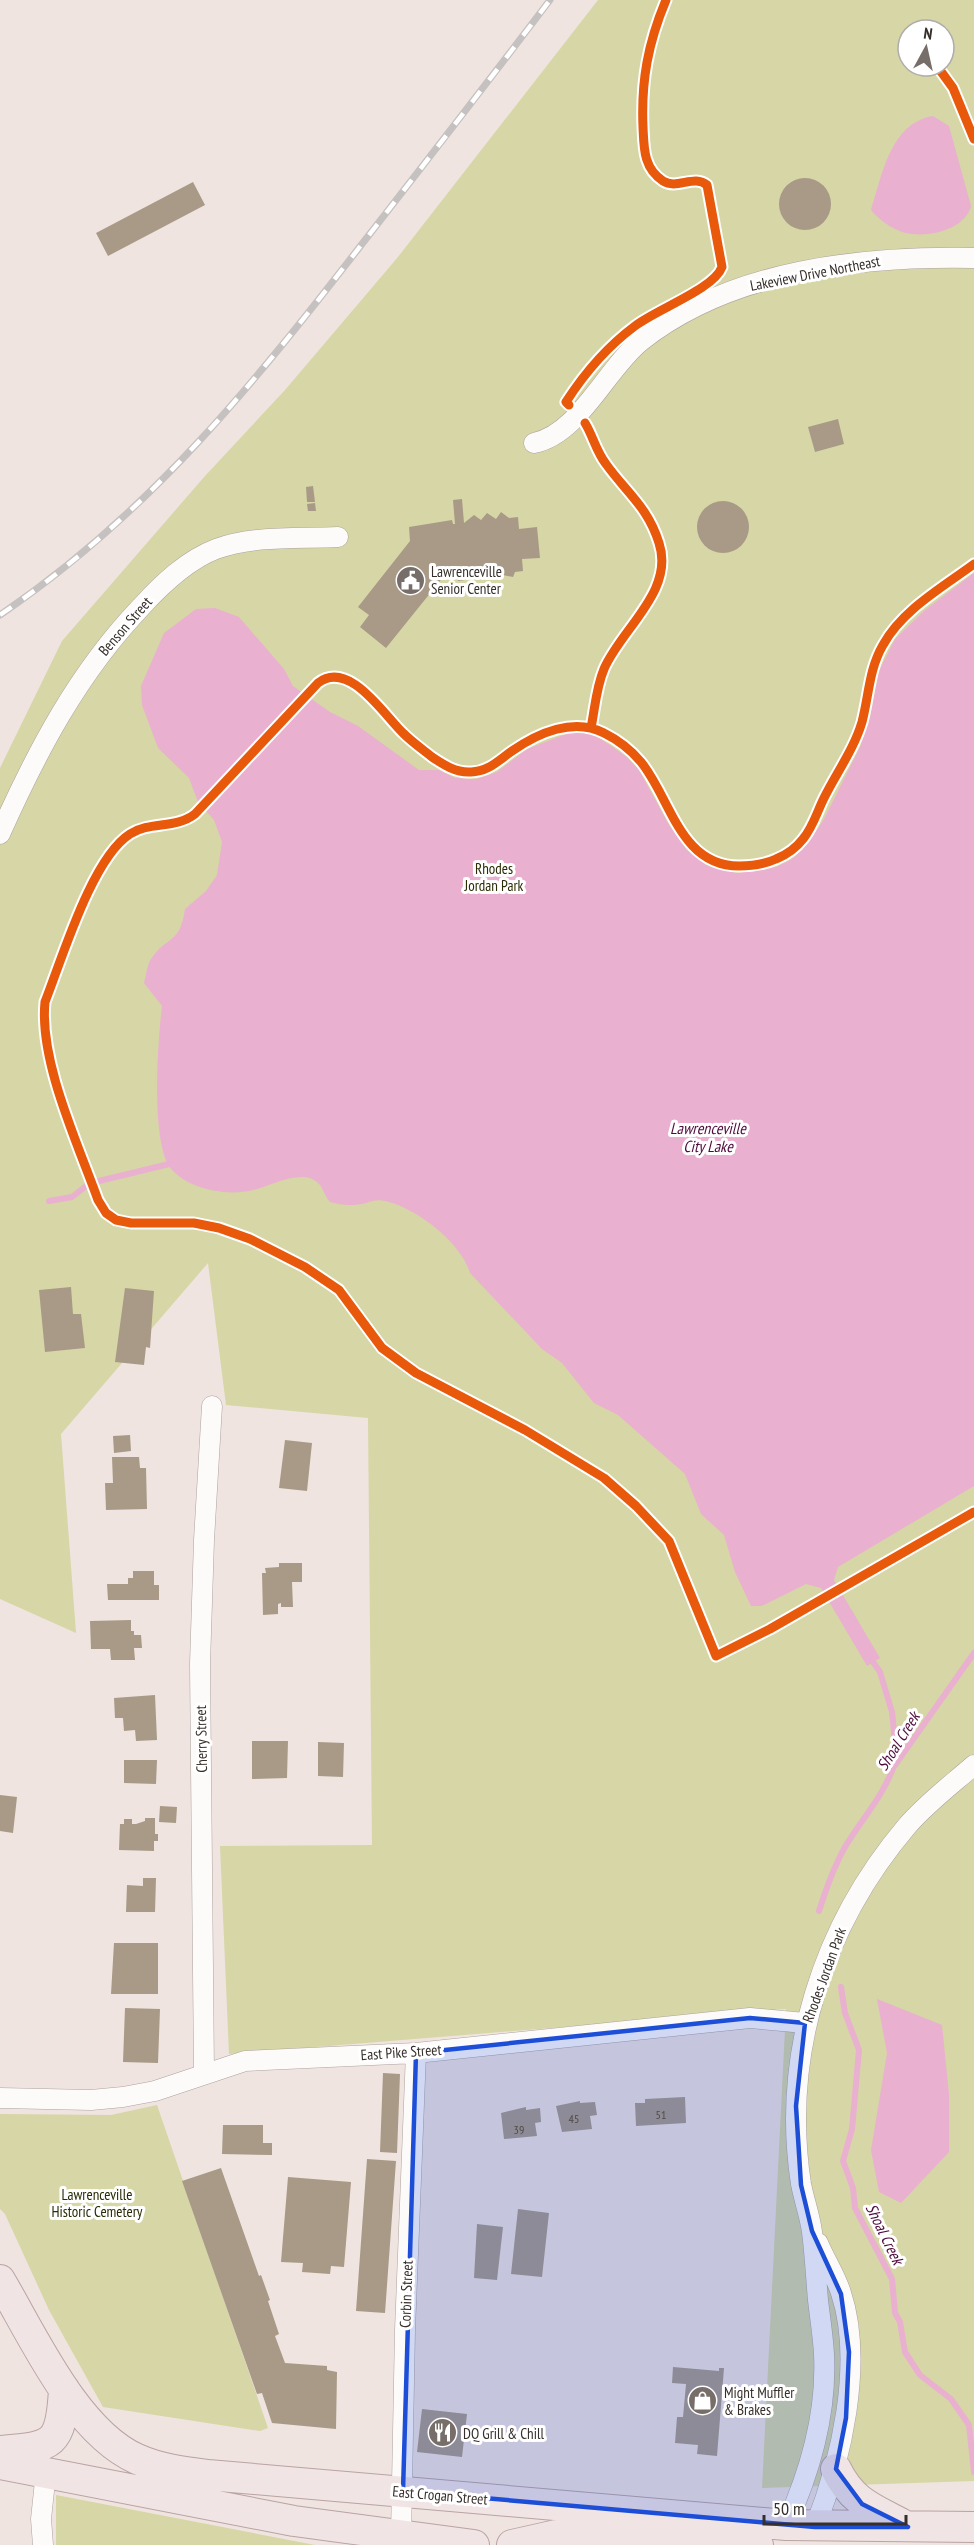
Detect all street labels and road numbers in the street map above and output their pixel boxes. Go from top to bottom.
street label: Lakeview Drive Northeast [748,251,882,295]
street label: Benson Street [94,593,156,659]
street label: Cherry Street [191,1705,211,1773]
street label: Rhodes Jordan Park [798,1925,850,2025]
street label: East Pike Street [360,2040,442,2064]
street label: Corbin Street [395,2260,417,2328]
street label: East Crogan Street [392,2481,488,2509]

